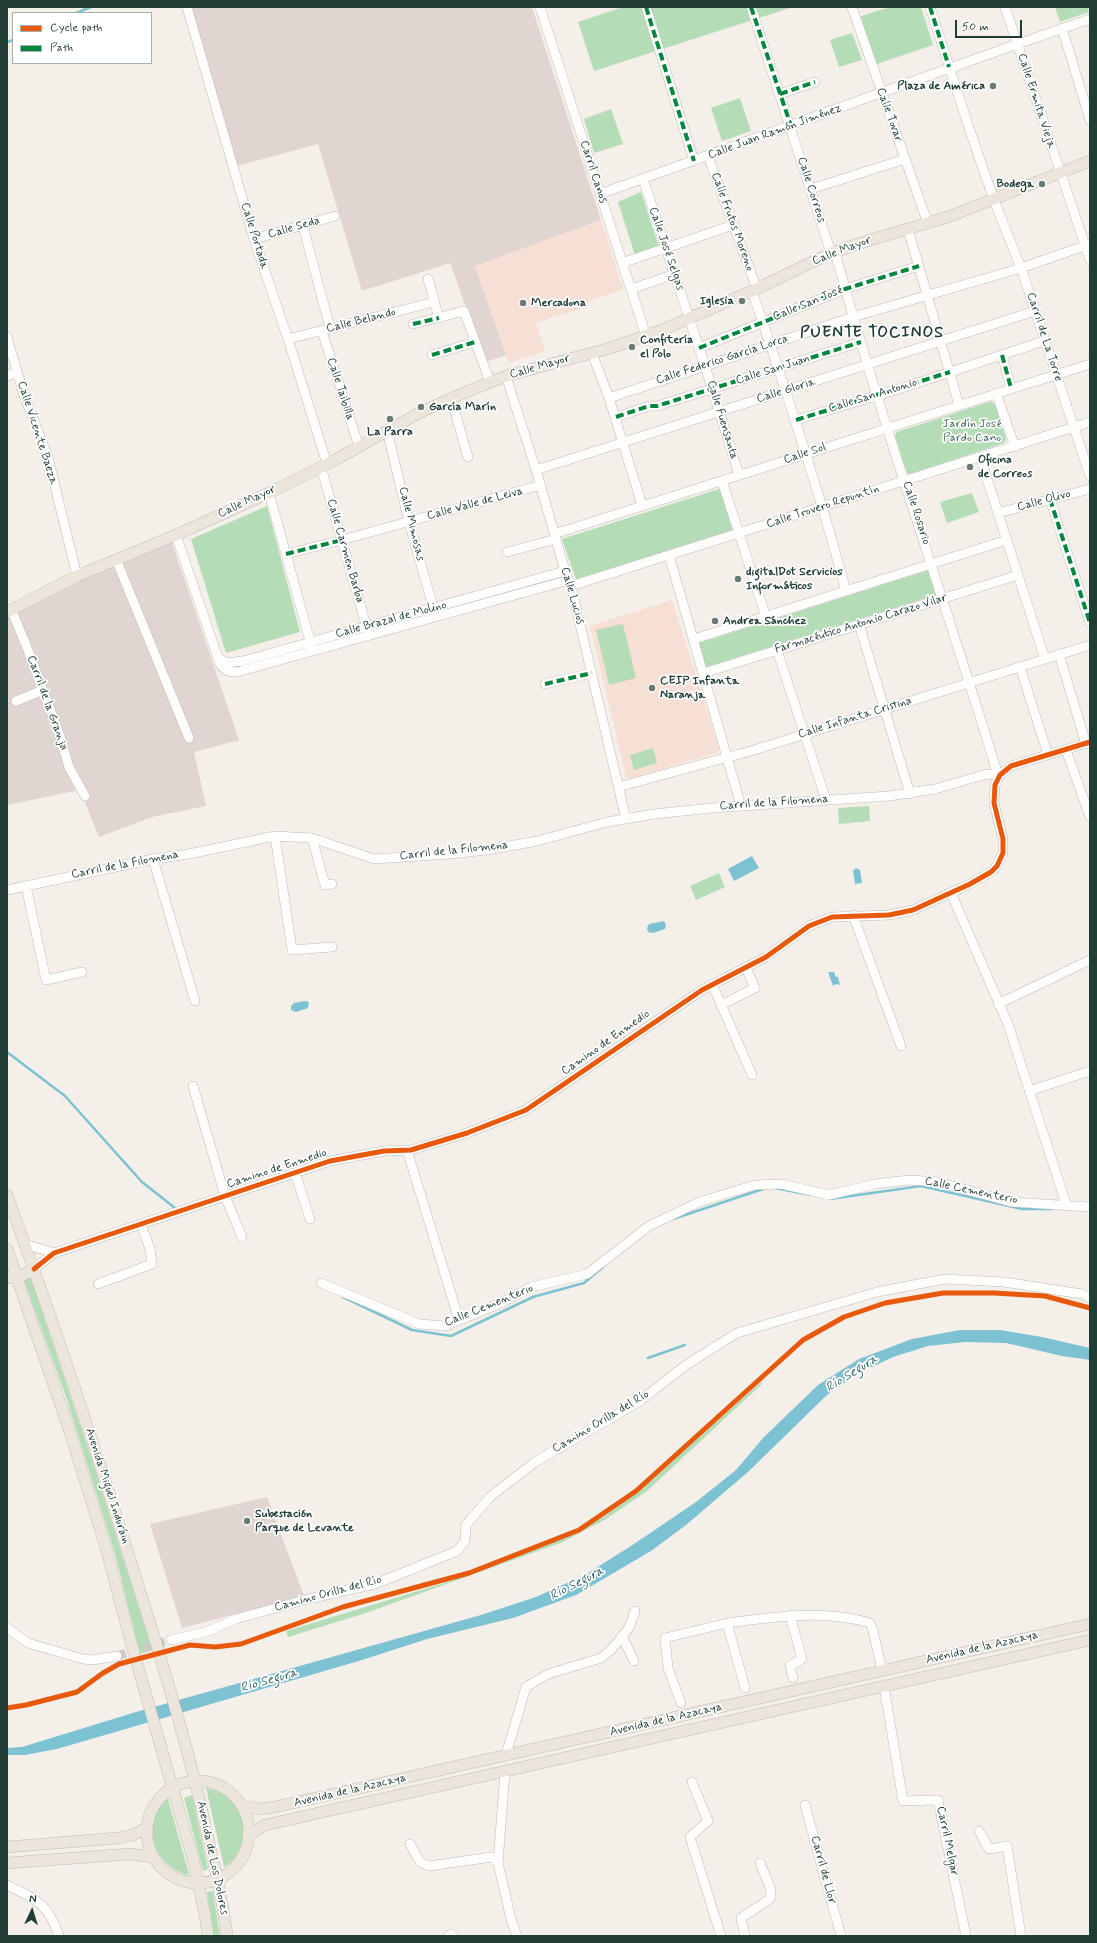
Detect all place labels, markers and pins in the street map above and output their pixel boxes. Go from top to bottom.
place label: Plaza de América [897,79,985,93]
marker: Plaza de América [988,81,998,91]
place label: Bodega [996,177,1034,191]
marker: Bodega [1037,179,1047,189]
place label: Iglesia [700,294,734,308]
place label: Mercadona [531,296,586,310]
marker: Iglesia [737,296,747,306]
marker: Mercadona [518,298,528,308]
place label: Confitería el Polo [640,333,693,361]
marker: Confitería el Polo [627,342,637,352]
place label: García Marín [429,400,496,414]
marker: García Marín [416,402,426,412]
marker: La Parra [385,414,395,424]
place label: La Parra [367,425,413,439]
place label: Oficina de Correos [978,453,1032,481]
marker: Oficina de Correos [965,462,975,472]
place label: digitalDot Servicios Informáticos [746,565,843,593]
marker: digitalDot Servicios Informáticos [733,574,743,584]
place label: Andrea Sánchez [723,614,806,628]
marker: Andrea Sánchez [710,616,720,626]
place label: CEIP Infanta Naranja [660,674,739,702]
marker: CEIP Infanta Naranja [647,683,657,693]
place label: Subestación Parque de Levante [255,1507,354,1535]
marker: Subestación Parque de Levante [242,1516,252,1526]

